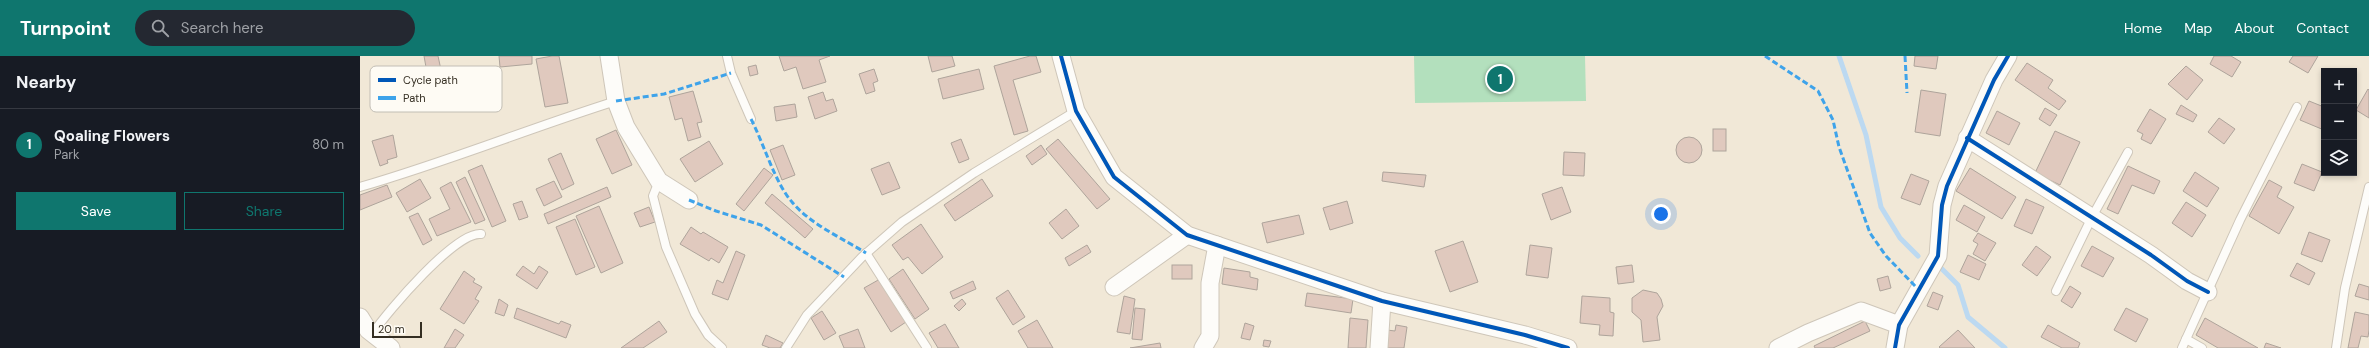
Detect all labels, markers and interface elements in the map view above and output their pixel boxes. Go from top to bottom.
search box [135,10,415,46]
text: Turnpoint [20,16,111,41]
icon: search [149,17,171,39]
text: Search here [181,18,264,38]
text: Home [2124,19,2162,37]
text: Map [2184,19,2212,37]
text: About [2234,19,2274,37]
text: Contact [2296,19,2349,37]
pin: 1 [1487,64,1513,94]
legend [370,66,502,112]
map controls [2321,68,2357,176]
button: + [2321,68,2357,104]
text: Nearby [16,71,76,93]
text: Cycle path [403,73,458,87]
text: Path [403,91,426,105]
button: − [2321,104,2357,140]
text: Qoaling Flowers [54,126,170,146]
text: 1 [27,136,31,153]
text: 80 m [312,136,344,153]
button: layers [2321,140,2357,176]
text: Park [54,146,80,163]
button: Save [16,192,176,230]
button: Share [184,192,344,230]
your location [1651,204,1671,224]
scale bar [372,320,422,339]
text: 20 m [378,322,404,336]

